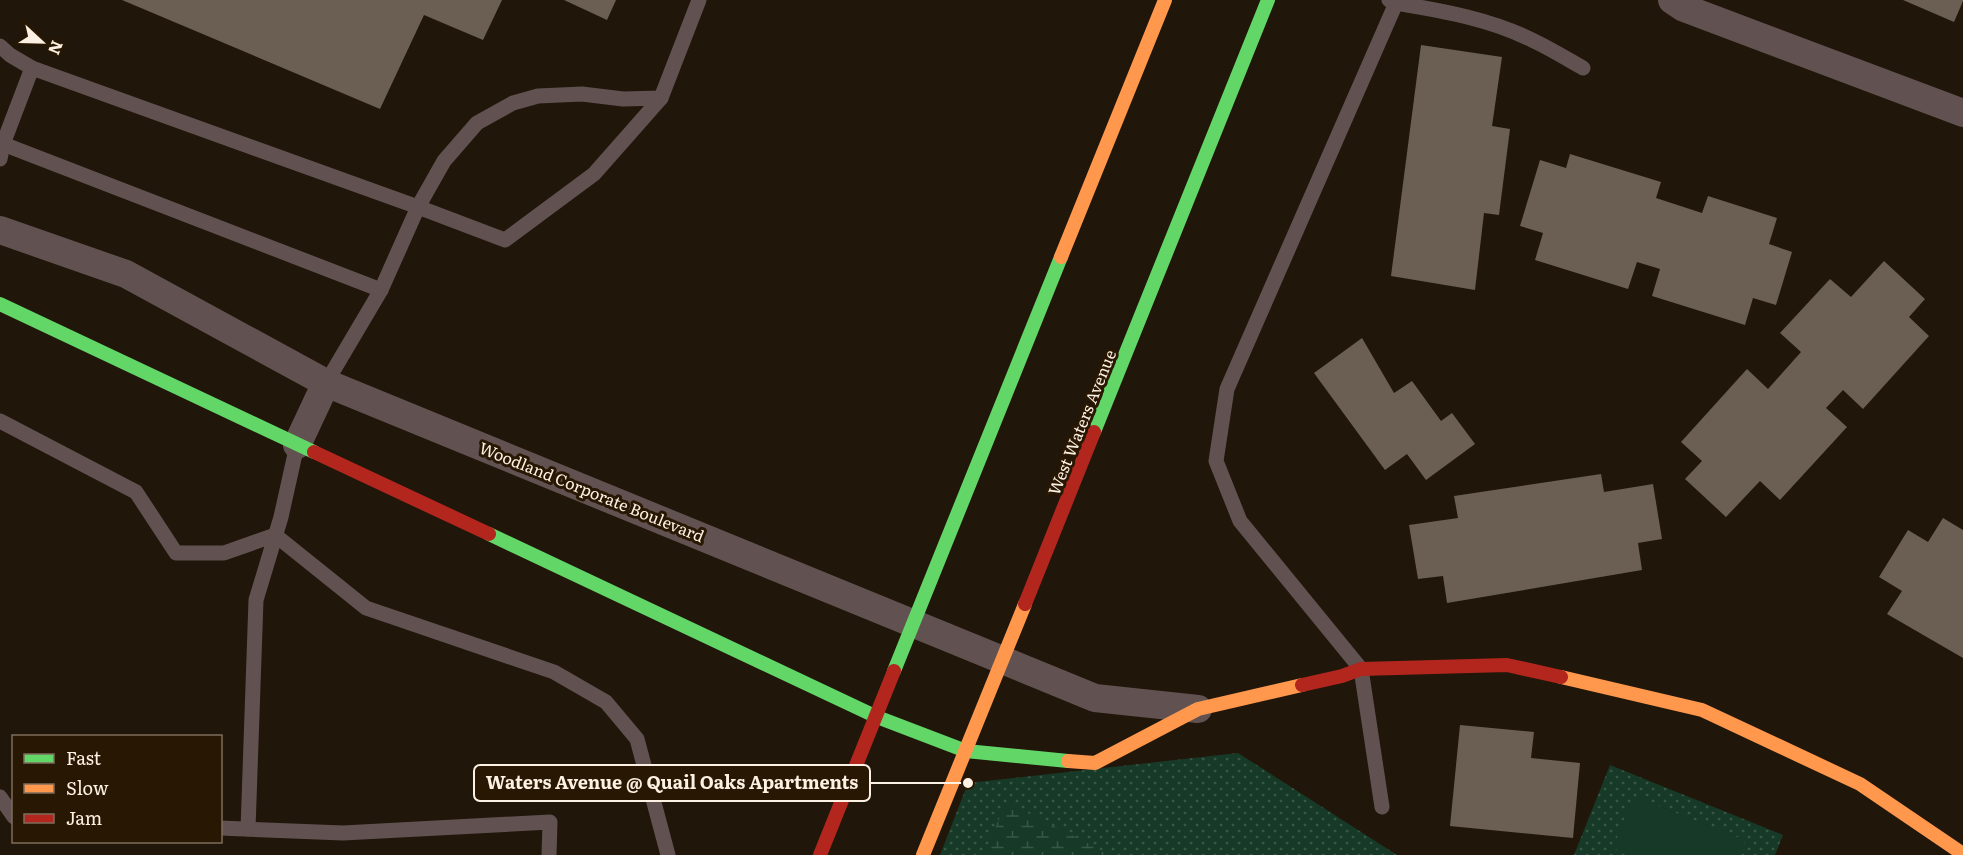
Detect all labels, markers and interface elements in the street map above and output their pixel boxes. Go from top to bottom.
north arrow [12,12,72,72]
text: N [43,37,70,59]
street label: West Waters Avenue [1041,346,1121,498]
street label: Woodland Corporate Boulevard [476,435,708,547]
legend [12,735,222,843]
text: Fast [66,744,102,771]
callout: Waters Avenue @ Quail Oaks Apartments [474,765,870,801]
text: Waters Avenue @ Quail Oaks Apartments [486,768,858,795]
text: Slow [66,774,109,801]
text: Jam [66,804,102,831]

